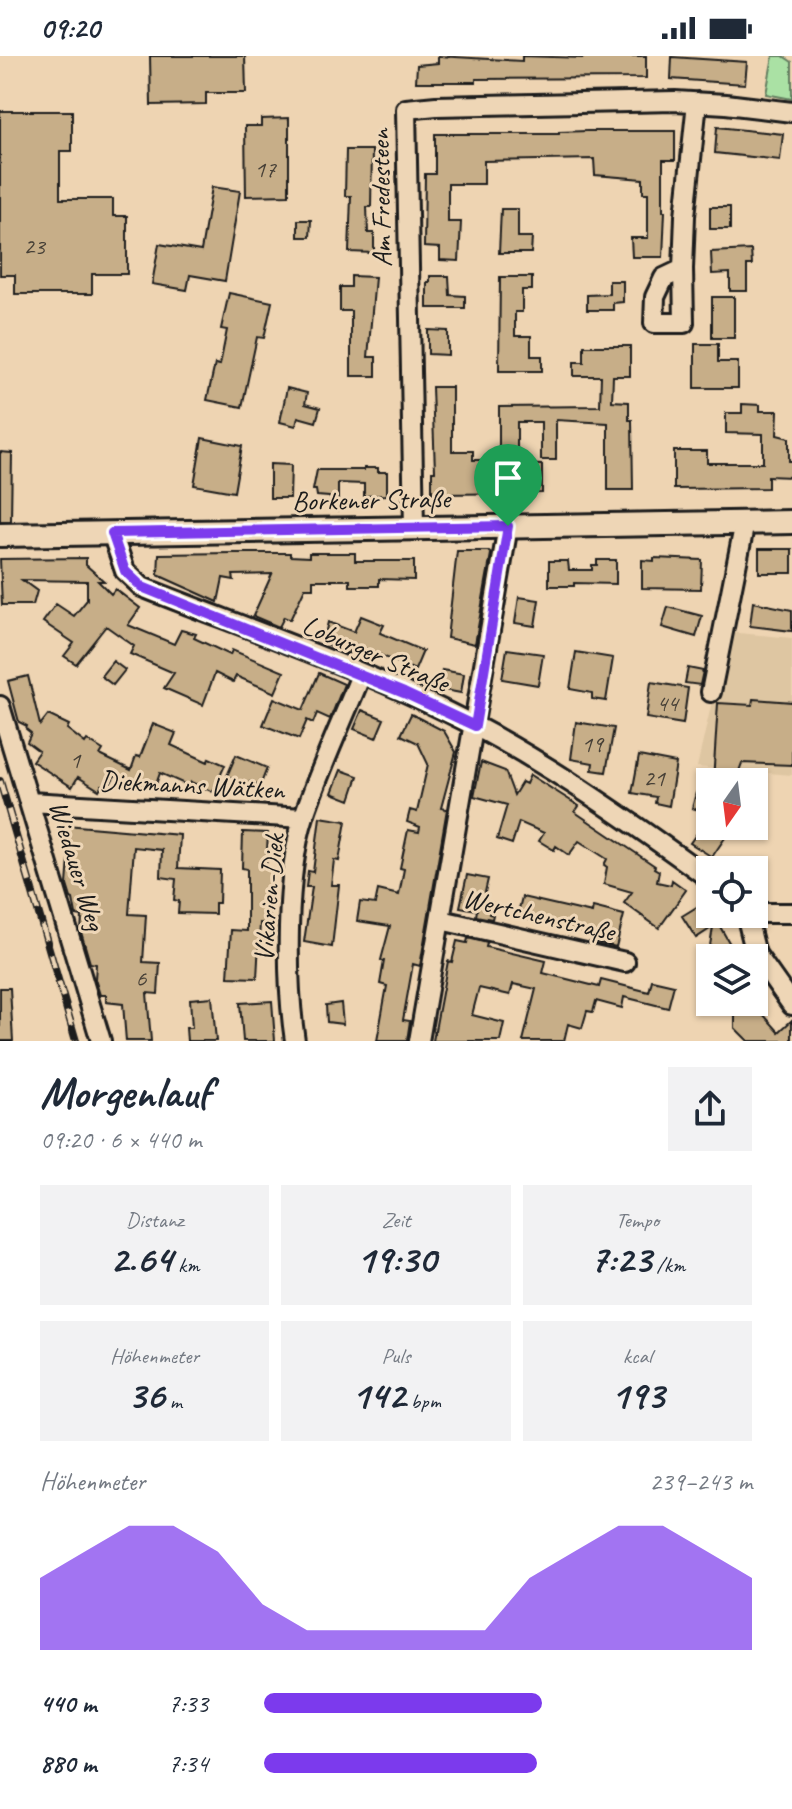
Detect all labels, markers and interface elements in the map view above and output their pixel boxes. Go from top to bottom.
text: 09:20 [40,9,100,47]
street label: Am Fredesteen [362,127,399,267]
house number: 17 [254,154,277,184]
house number: 23 [23,231,47,261]
pin [474,444,542,526]
icon: arrive [486,456,530,500]
street label: Borkener Straße [292,481,452,518]
street label: Loburger Straße [297,607,456,701]
house number: 44 [656,688,680,718]
house number: 19 [581,729,605,759]
house number: 1 [70,745,82,775]
street label: Diekmanns Wätken [99,762,287,807]
house number: 21 [643,763,666,793]
north arrow [696,768,768,840]
map controls [696,768,768,1016]
street label: Wiedauer Weg [41,796,114,936]
street label: Vikarien-Diek [245,830,292,963]
button: locate [696,856,768,928]
street label: Wertchenstraße [460,880,620,949]
button: layers [696,944,768,1016]
house number: 6 [136,963,148,993]
text: Morgenlauf [40,1065,211,1120]
button: share [668,1067,752,1151]
text: 09:20 · 6 × 440 m [40,1123,201,1156]
text: Distanz [126,1206,183,1234]
text: Zeit [381,1206,411,1234]
text: Tempo [615,1206,659,1234]
text: 2.64 [110,1234,173,1284]
text: 19:30 [356,1234,436,1284]
text: 7:23 [589,1234,651,1284]
text: km [173,1251,199,1279]
text: /km [651,1251,685,1279]
text: Höhenmeter [110,1342,199,1370]
text: Puls [381,1342,411,1370]
text: kcal [623,1342,652,1370]
text: 36 [127,1370,164,1420]
text: 142 [351,1370,405,1420]
text: 193 [611,1370,664,1420]
text: m [164,1387,182,1415]
text: bpm [405,1387,441,1415]
text: Höhenmeter [40,1465,145,1498]
text: 239–243 m [649,1465,752,1498]
text: 440 m [40,1687,96,1720]
text: 7:33 [168,1687,208,1720]
text: 880 m [40,1747,96,1780]
text: 7:34 [168,1747,208,1780]

